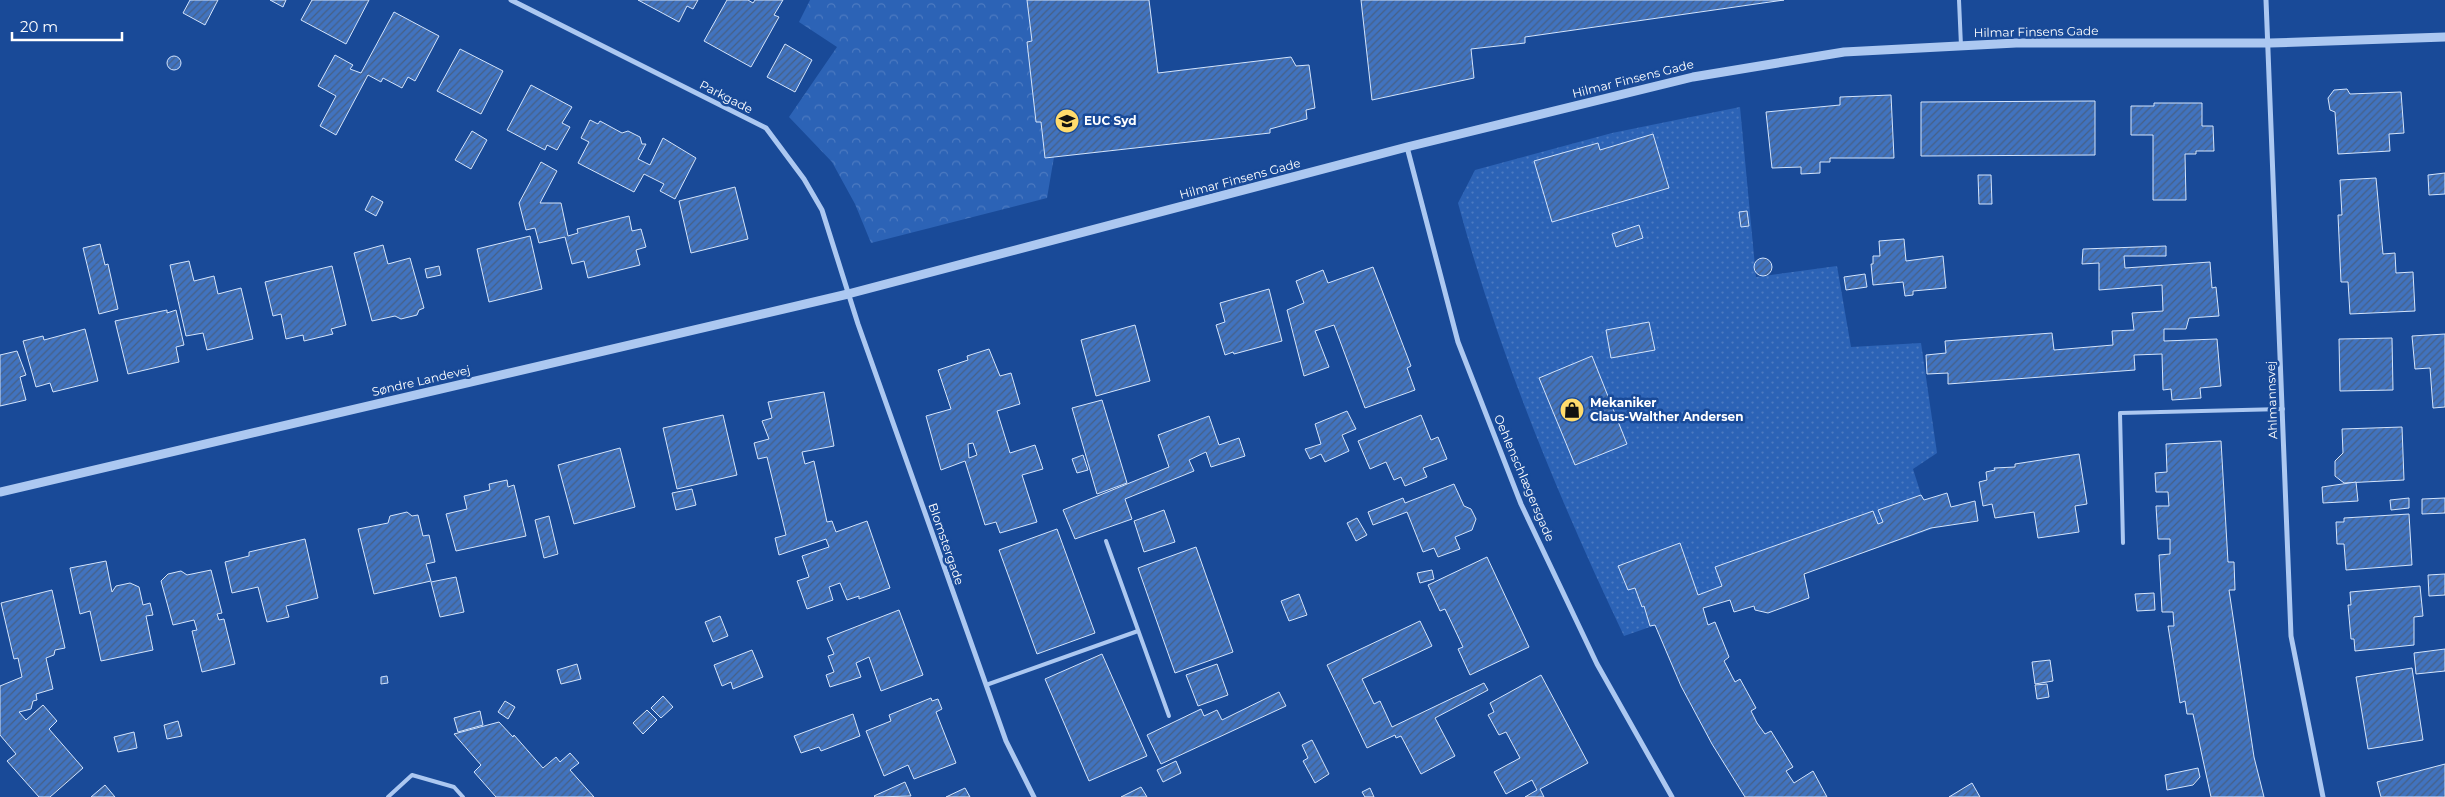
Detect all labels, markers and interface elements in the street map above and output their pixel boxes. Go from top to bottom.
scale bar [12,10,122,42]
text: 20 m [20,17,58,36]
street label: Hilmar Finsens Gade [1973,23,2099,40]
street label: Hilmar Finsens Gade [1570,56,1695,101]
street label: Parkgade [697,77,755,116]
school or university icon: EUC Syd [1054,108,1080,134]
place label: EUC Syd [1084,113,1137,128]
street label: Hilmar Finsens Gade [1178,155,1302,202]
street label: Ahlmannsvej [2263,361,2280,440]
street label: Søndre Landevej [370,362,472,399]
place label: Mekaniker Claus-Walther Andersen [1590,395,1743,424]
shop icon: Mekaniker Claus-Walther Andersen [1559,397,1585,423]
street label: Oehlenschlægersgade [1491,412,1558,544]
street label: Blomstergade [925,501,968,587]

